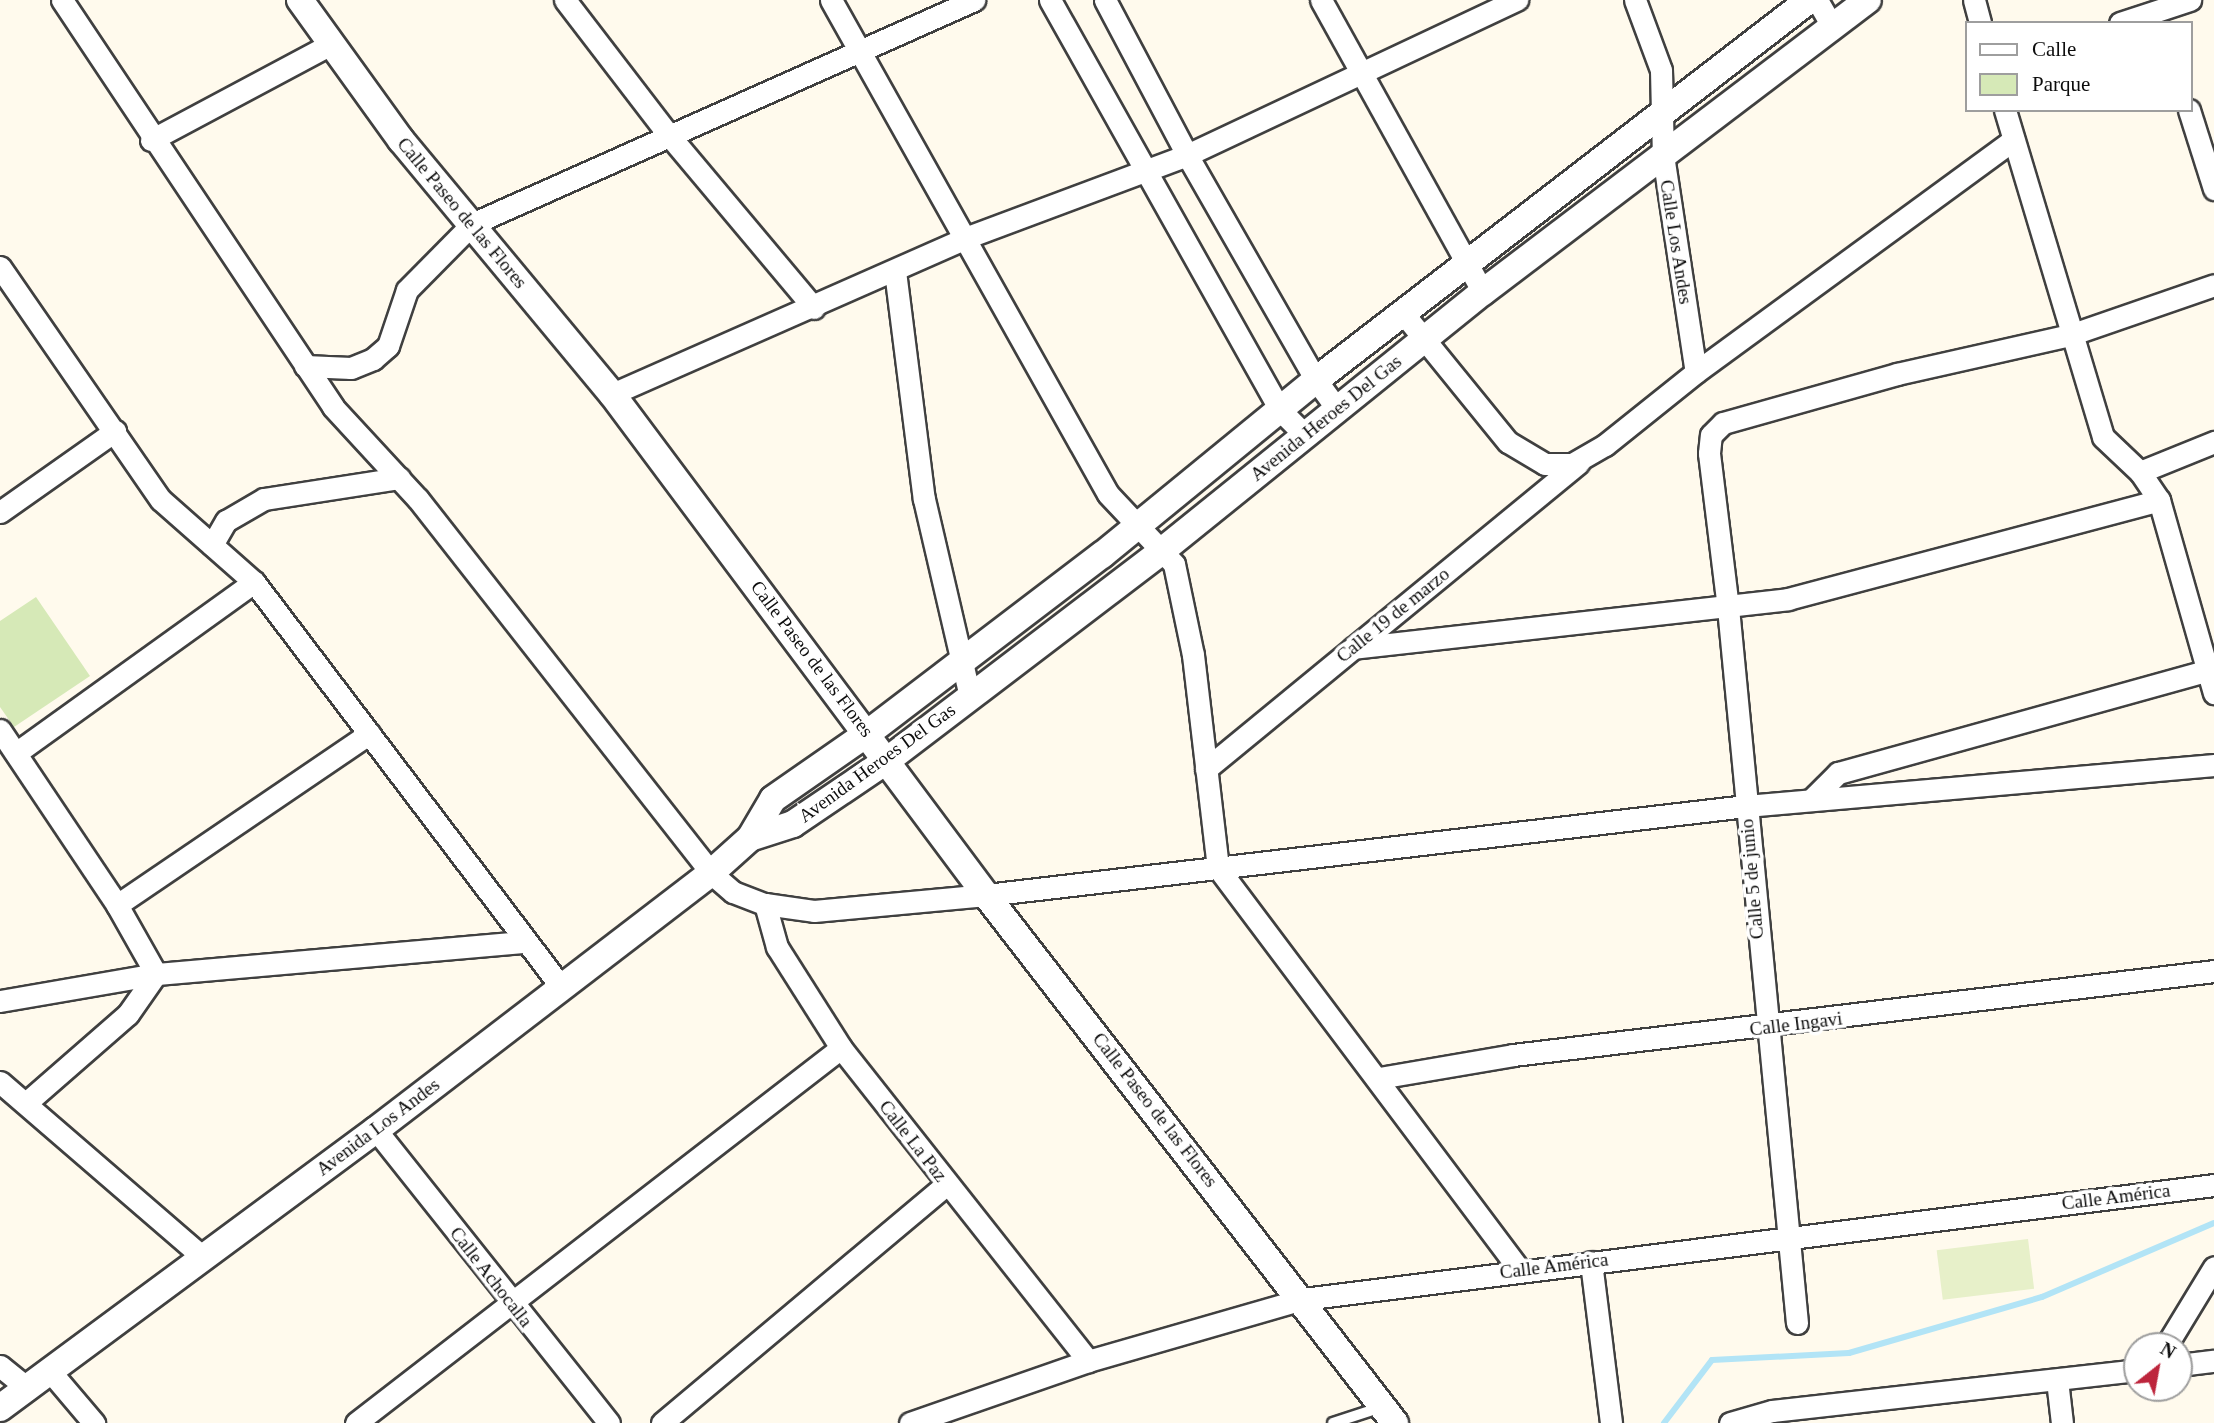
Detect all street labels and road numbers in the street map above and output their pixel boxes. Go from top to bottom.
street label: Calle Paseo de las Flores [392,133,532,293]
street label: Calle Los Andes [1655,178,1697,306]
street label: Avenida Heroes Del Gas [1246,350,1406,486]
street label: Calle 19 de marzo [1332,562,1454,668]
street label: Calle Paseo de las Flores [746,576,878,742]
street label: Avenida Heroes Del Gas [794,699,960,827]
street label: Calle 5 de junio [1735,818,1769,940]
street label: Calle Ingavi [1748,1007,1844,1041]
street label: Calle Paseo de las Flores [1088,1028,1222,1192]
street label: Avenida Los Andes [311,1073,445,1181]
street label: Calle La Paz [874,1096,952,1186]
street label: Calle América [2060,1179,2172,1215]
street label: Calle Achocalla [445,1222,537,1332]
street label: Calle América [1498,1248,1610,1284]

